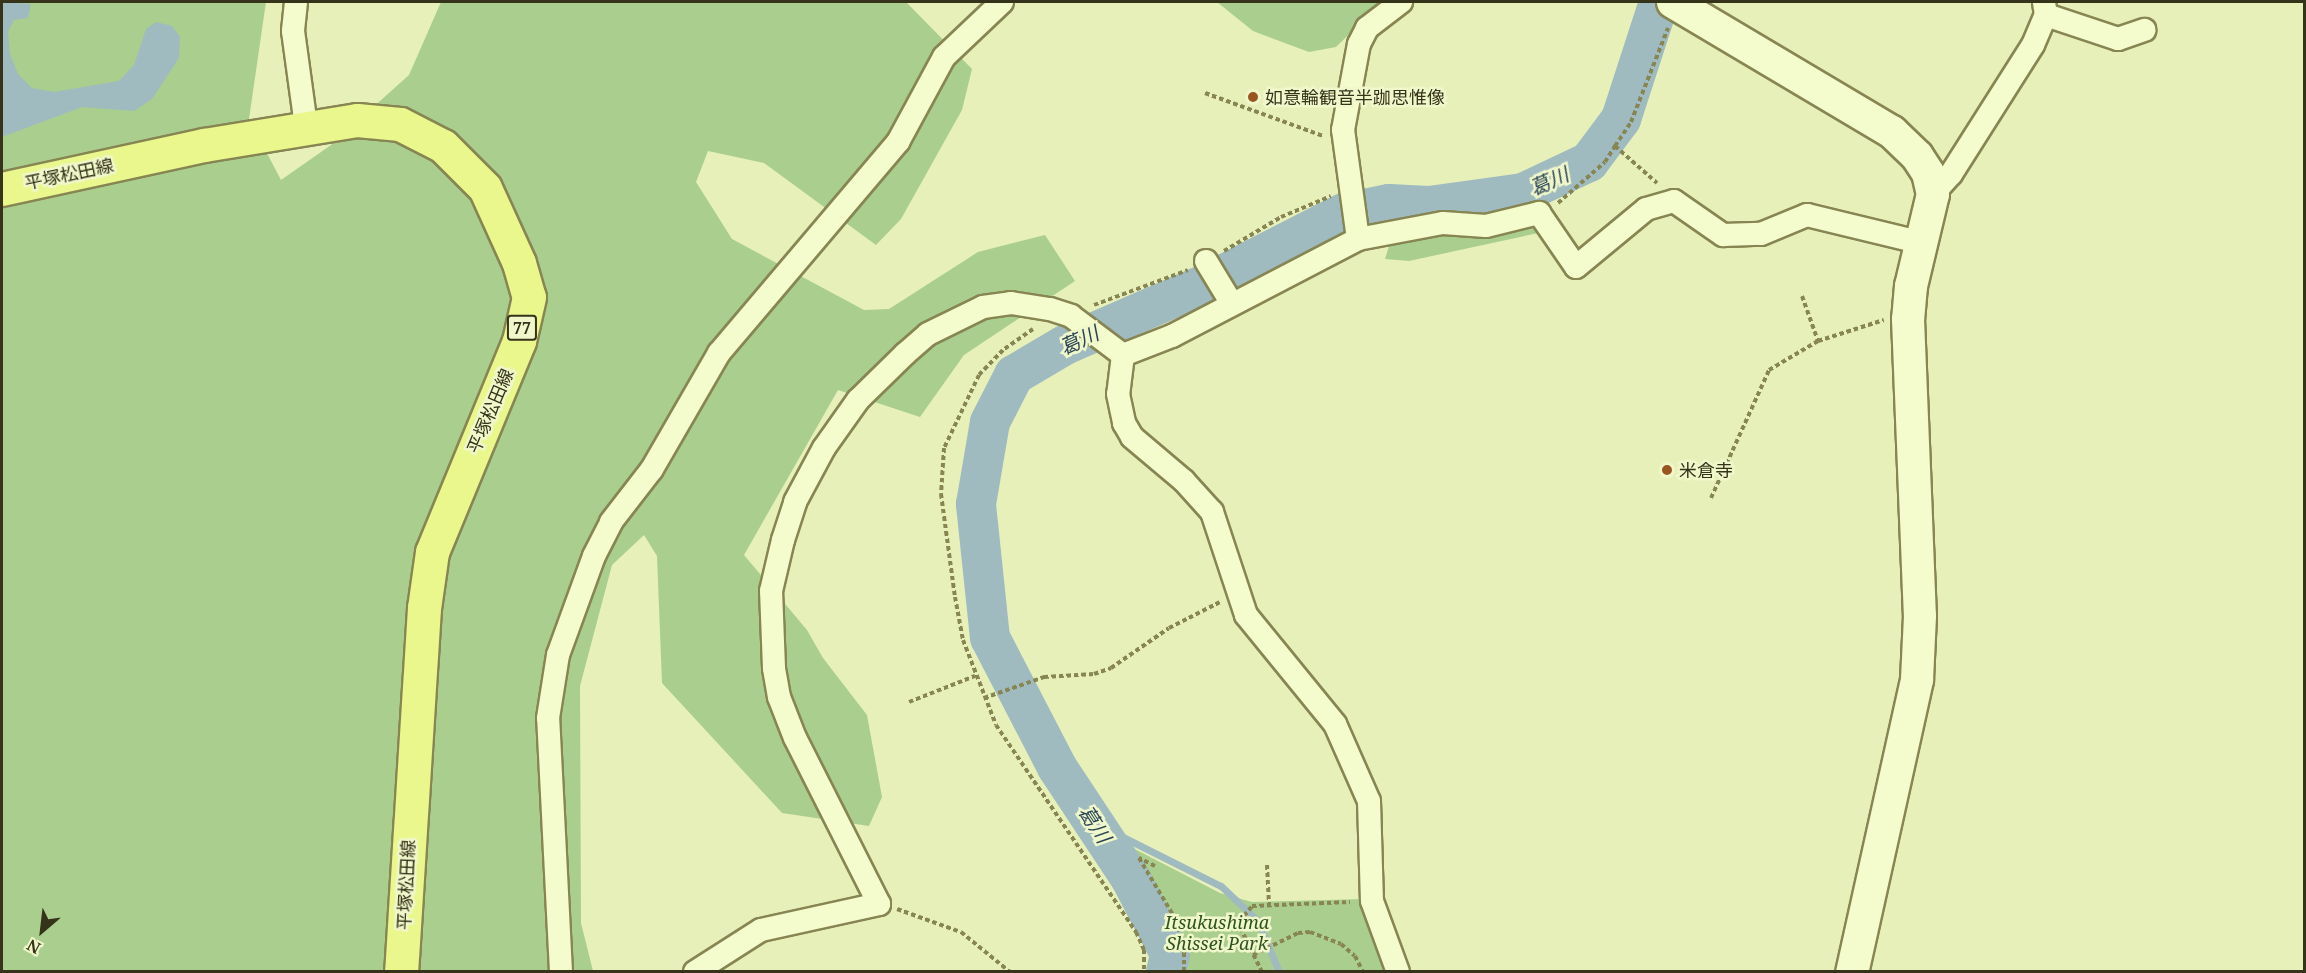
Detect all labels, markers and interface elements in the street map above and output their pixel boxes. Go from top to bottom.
place label: 如意輪観音半跏思惟像 [1265,86,1445,108]
marker: 如意輪観音半跏思惟像 [1246,90,1260,104]
street label: 平塚松田線 [23,154,115,194]
water label: 葛川 [1526,162,1572,200]
road number: 77 [506,315,538,341]
water label: 葛川 [1056,321,1102,359]
street label: 平塚松田線 [462,365,518,457]
place label: 米倉寺 [1679,459,1733,481]
marker: 米倉寺 [1660,463,1674,477]
water label: 葛川 [1074,801,1116,847]
street label: 平塚松田線 [393,839,419,931]
north arrow [12,901,72,961]
park label: Itsukushima Shissei Park [1165,912,1269,954]
text: N [23,934,44,960]

